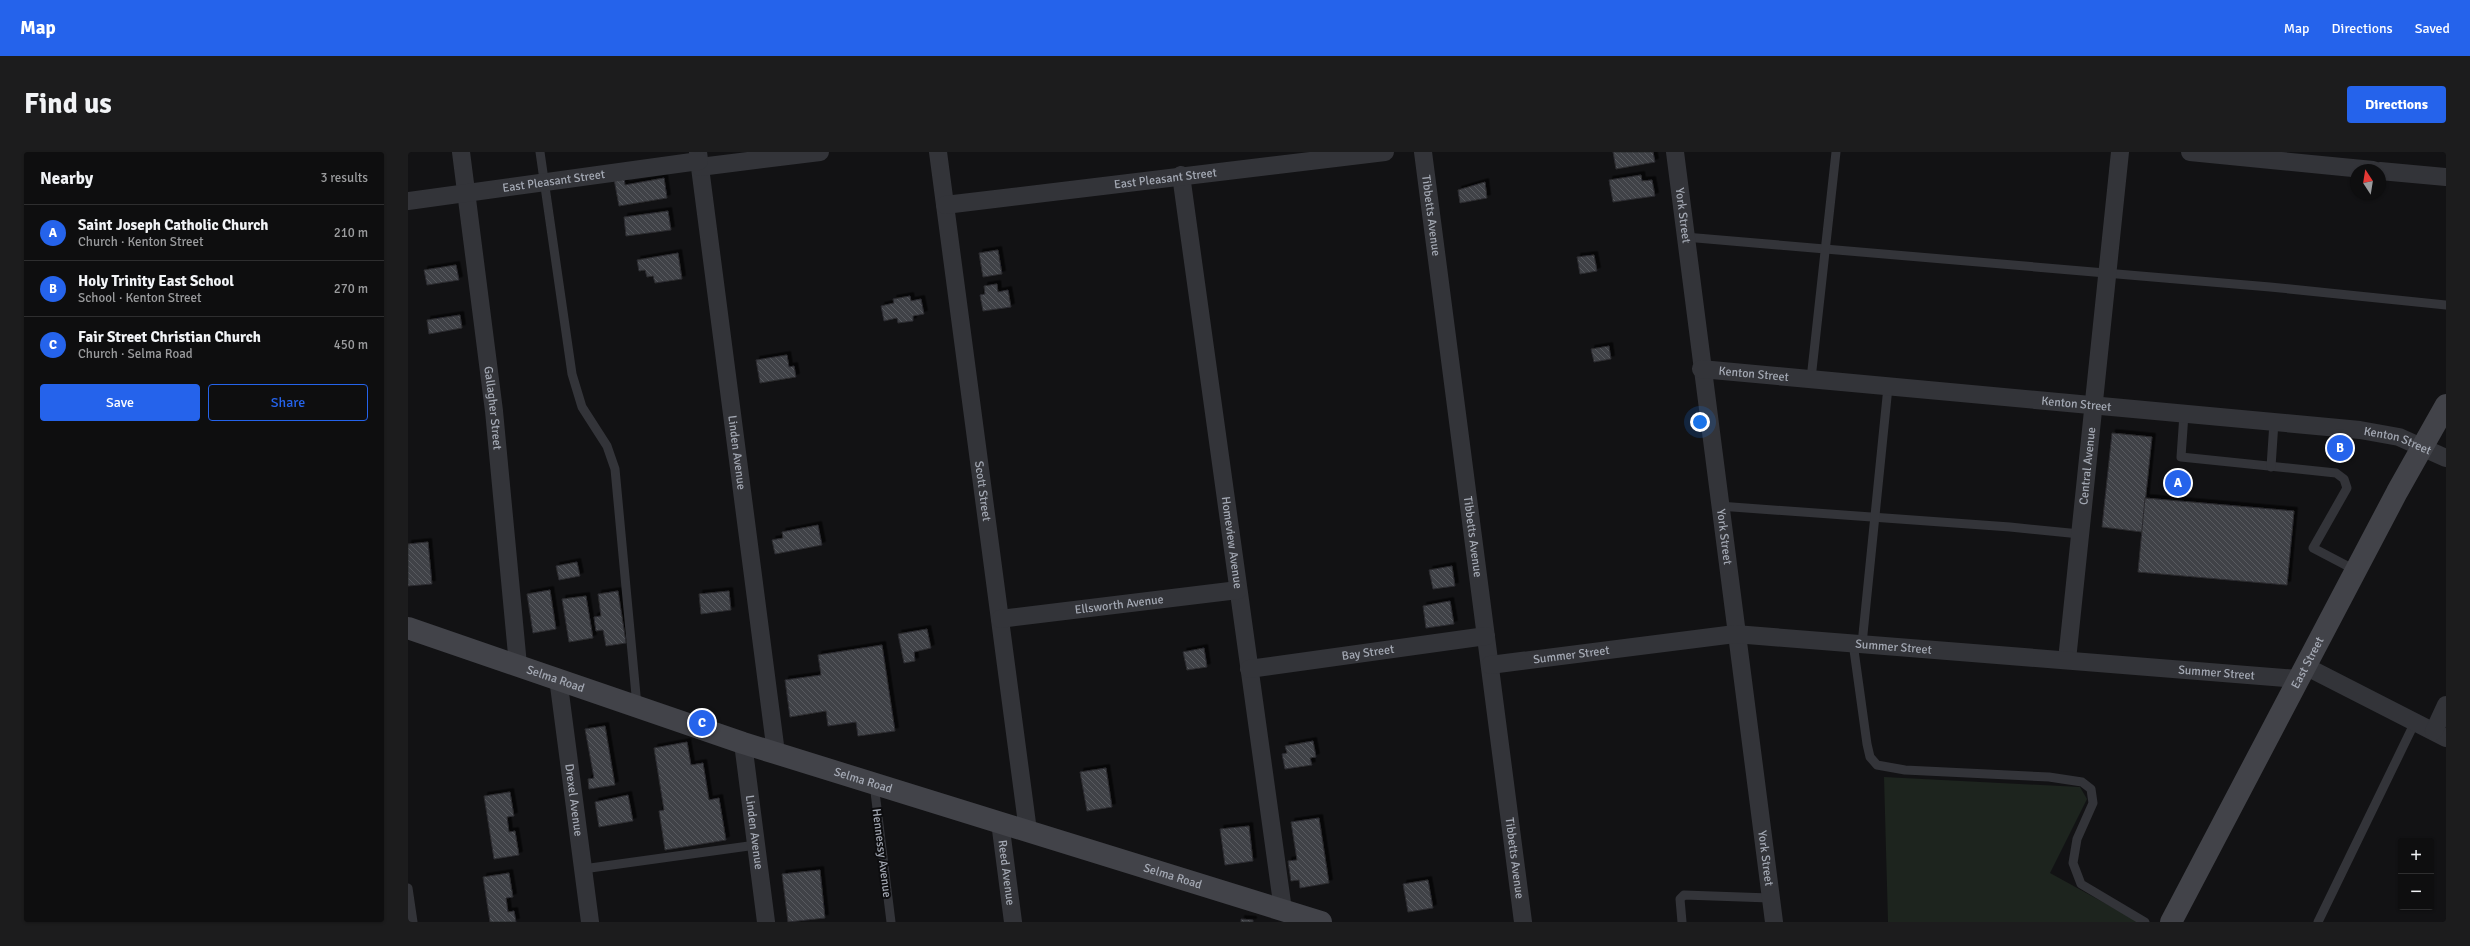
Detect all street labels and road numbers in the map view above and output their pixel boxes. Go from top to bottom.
street label: East Pleasant Street [1113,165,1218,193]
street label: East Pleasant Street [502,167,606,196]
street label: Tibbetts Avenue [1418,174,1443,257]
street label: York Street [1672,187,1694,244]
street label: Kenton Street [1718,364,1789,385]
street label: Gallagher Street [480,365,505,451]
street label: Kenton Street [2041,394,2112,415]
street label: Linden Avenue [724,414,749,491]
street label: Kenton Street [2363,424,2434,458]
street label: Central Avenue [2076,426,2099,506]
street label: Scott Street [971,460,994,522]
street label: Homeview Avenue [1218,495,1245,590]
street label: Tibbetts Avenue [1460,495,1485,578]
street label: York Street [1713,508,1735,566]
street label: Ellsworth Avenue [1074,592,1164,618]
street label: East Street [2288,634,2327,691]
street label: Summer Street [1855,637,1932,658]
street label: Bay Street [1341,642,1395,664]
street label: Summer Street [1532,643,1610,667]
street label: Selma Road [524,662,586,696]
street label: Summer Street [2178,662,2255,684]
street label: Drexel Avenue [561,763,586,837]
street label: Selma Road [832,765,894,797]
street label: Linden Avenue [742,794,766,870]
street label: Hennessy Avenue [869,808,894,898]
street label: Tibbetts Avenue [1501,817,1527,900]
street label: York Street [1754,830,1776,887]
street label: Reed Avenue [994,839,1018,906]
street label: Selma Road [1142,860,1204,893]

